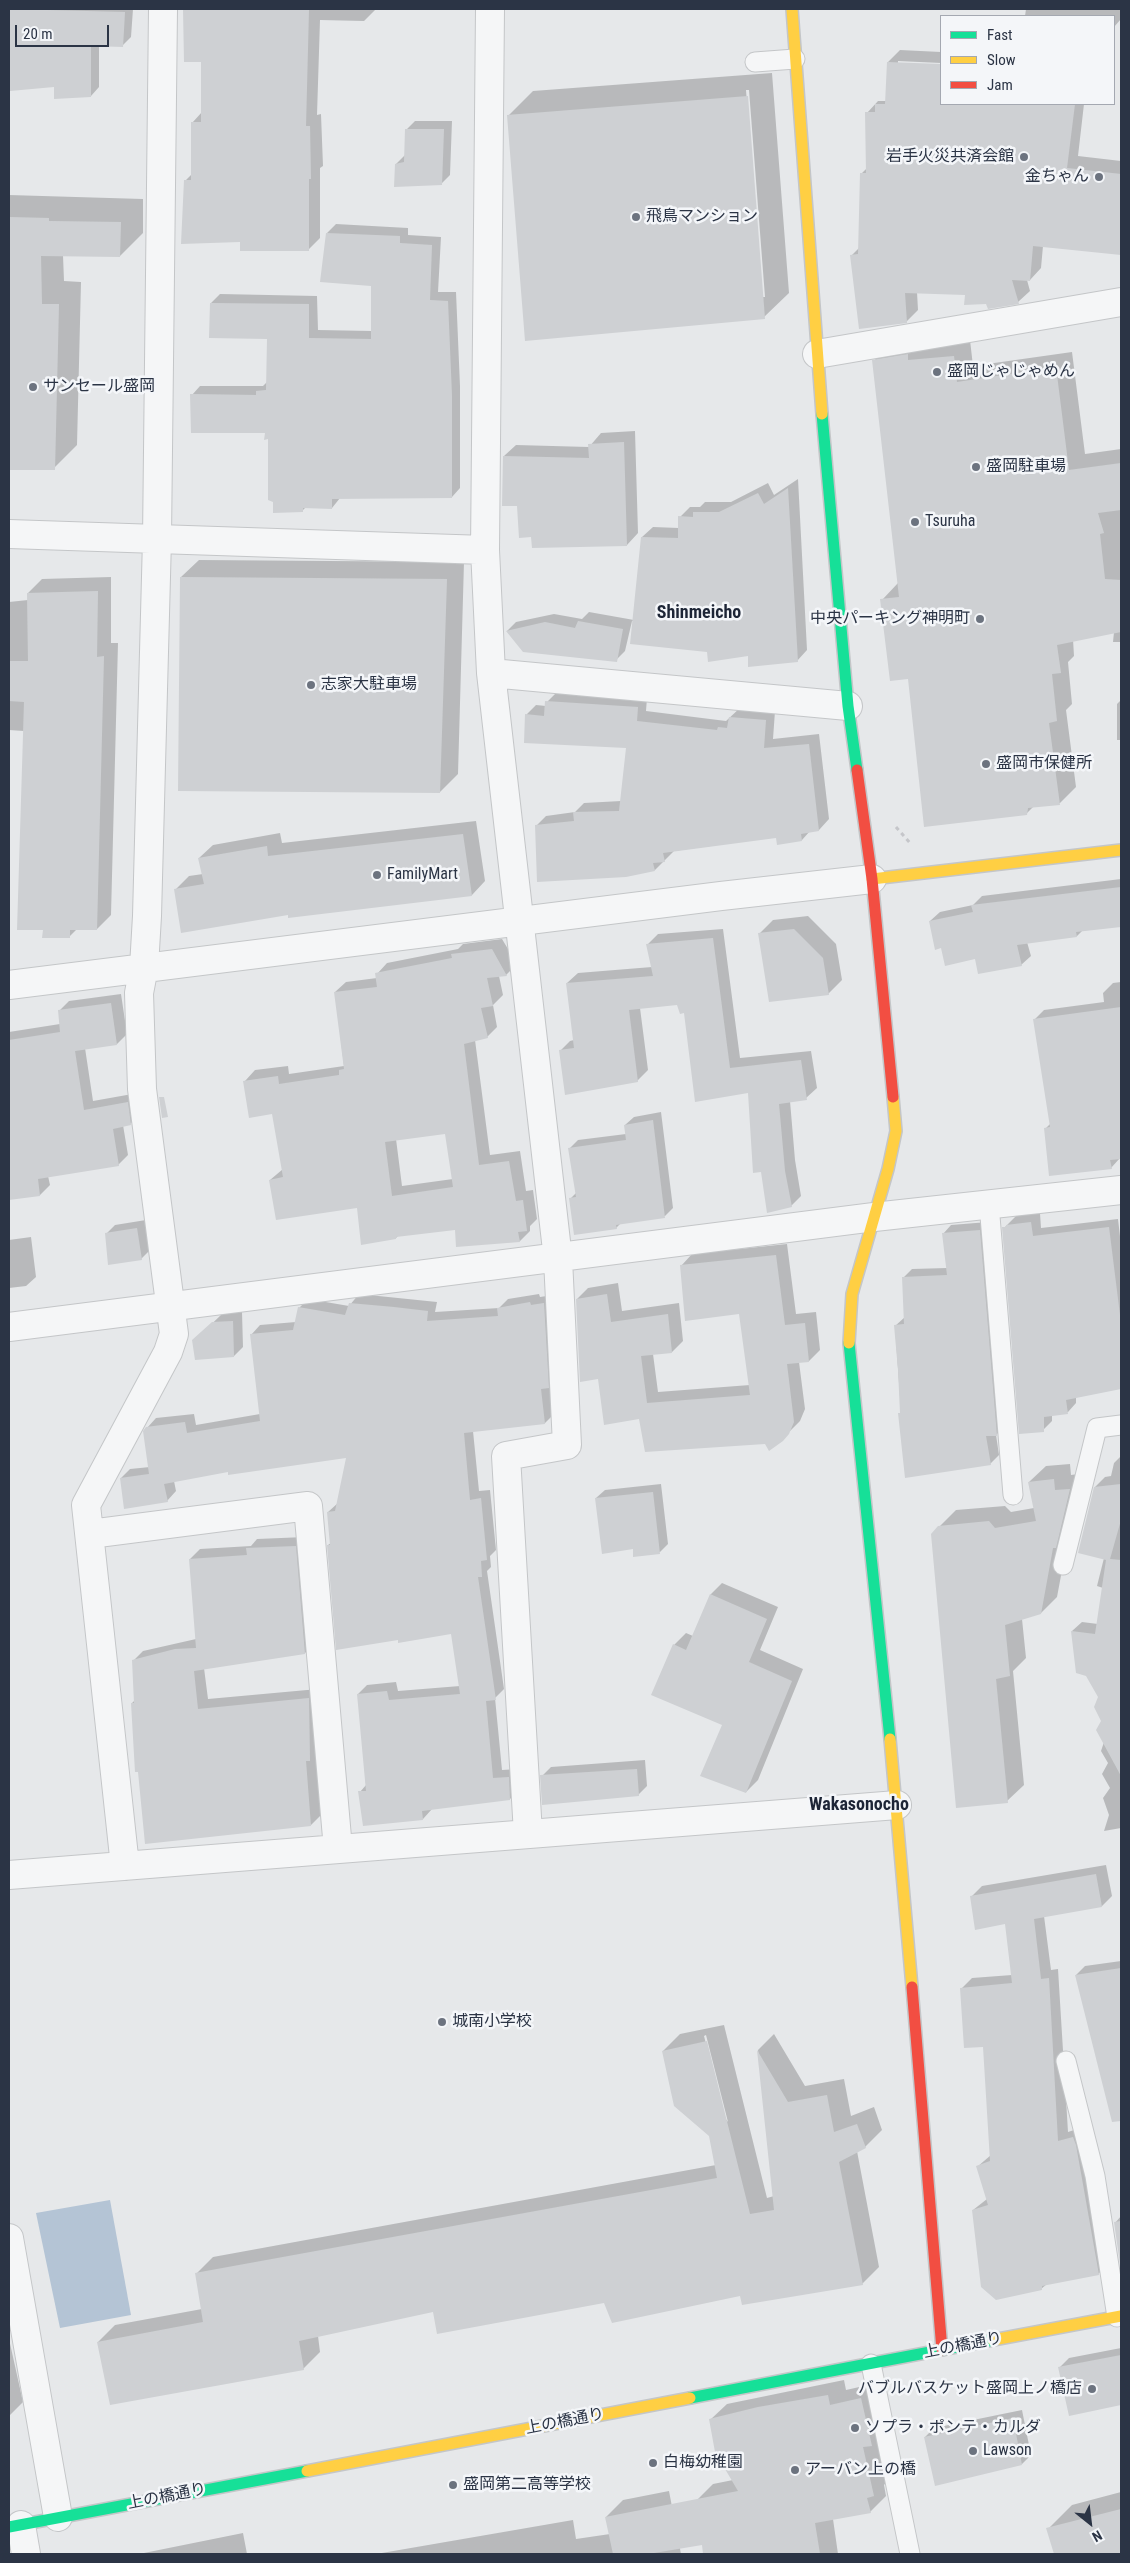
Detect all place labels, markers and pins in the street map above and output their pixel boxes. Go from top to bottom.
place label: 岩手火災共済会館 [886,147,1014,167]
marker: 岩手火災共済会館 [1018,151,1030,163]
place label: 金ちゃん [1025,167,1089,187]
marker: 金ちゃん [1093,171,1105,183]
place label: 飛鳥マンション [646,207,758,227]
marker: 飛鳥マンション [630,211,642,223]
place label: 盛岡じゃじゃめん [947,362,1075,382]
marker: 盛岡じゃじゃめん [931,366,943,378]
place label: サンセール盛岡 [43,377,155,397]
marker: サンセール盛岡 [27,381,39,393]
place label: 盛岡駐車場 [986,457,1066,477]
marker: 盛岡駐車場 [970,461,982,473]
place label: Tsuruha [925,512,975,532]
marker: Tsuruha [909,516,921,528]
place label: 中央パーキング神明町 [810,609,970,629]
marker: 中央パーキング神明町 [974,613,986,625]
place label: 志家大駐車場 [321,675,417,695]
marker: 志家大駐車場 [305,679,317,691]
place label: 盛岡市保健所 [996,754,1092,774]
marker: 盛岡市保健所 [980,758,992,770]
place label: FamilyMart [387,865,458,885]
marker: FamilyMart [371,869,383,881]
place label: 城南小学校 [452,2012,532,2032]
marker: 城南小学校 [436,2016,448,2028]
place label: バブルバスケット盛岡上ノ橋店 [858,2379,1082,2399]
marker: バブルバスケット盛岡上ノ橋店 [1086,2383,1098,2395]
place label: ソプラ・ポンテ・カルダ [865,2418,1041,2438]
marker: ソプラ・ポンテ・カルダ [849,2422,861,2434]
place label: Lawson [983,2441,1032,2461]
marker: Lawson [967,2445,979,2457]
place label: 白梅幼稚園 [663,2453,743,2473]
marker: 白梅幼稚園 [647,2457,659,2469]
place label: アーバン上の橋 [805,2460,916,2480]
marker: アーバン上の橋 [789,2464,801,2476]
place label: 盛岡第二高等学校 [463,2475,591,2495]
marker: 盛岡第二高等学校 [447,2479,459,2491]

